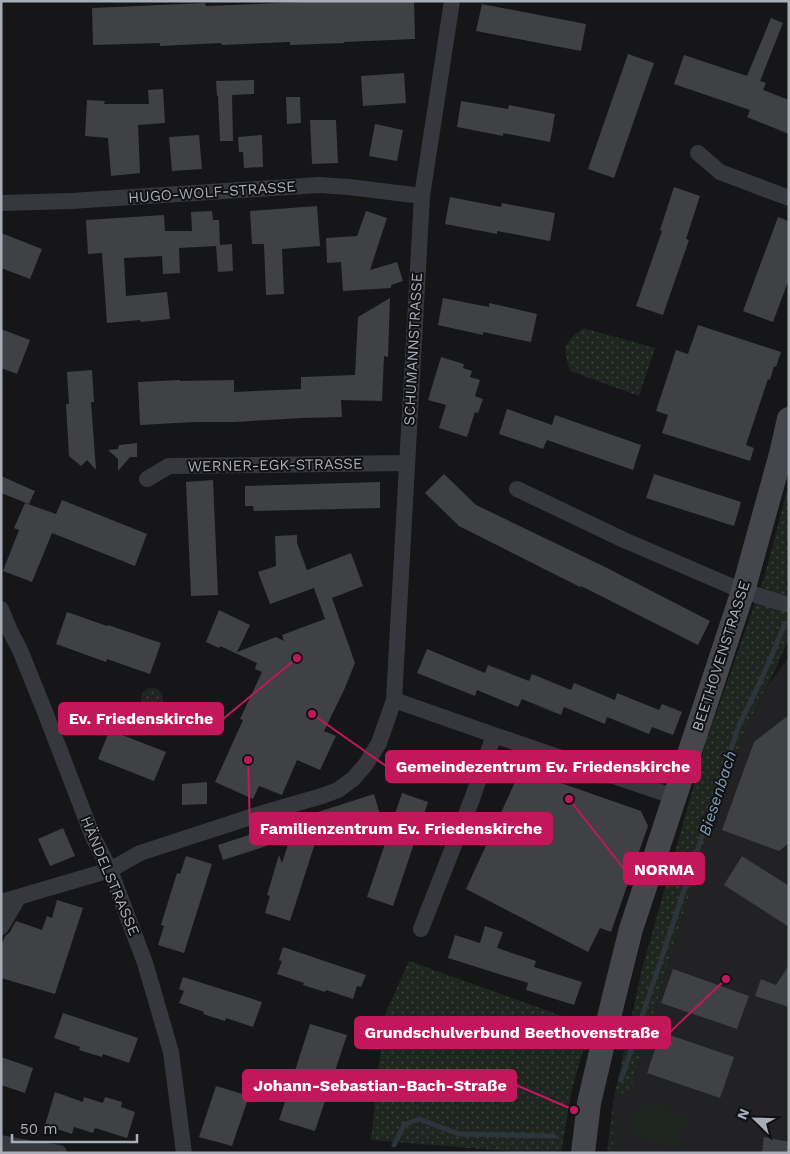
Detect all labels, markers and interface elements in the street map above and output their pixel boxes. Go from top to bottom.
street label: HUGO-WOLF-STRASSE [128,177,296,207]
street label: SCHUMANNSTRASSE [400,272,426,426]
street label: WERNER-EGK-STRASSE [187,454,363,476]
street label: BEETHOVENSTRASSE [688,579,754,733]
callout: Ev. Friedenskirche [59,703,223,734]
text: Ev. Friedenskirche [69,709,213,728]
water label: Biesenbach [695,748,740,838]
callout: Gemeindezentrum Ev. Friedenskirche [386,751,700,782]
text: Gemeindezentrum Ev. Friedenskirche [396,757,690,776]
callout: Familienzentrum Ev. Friedenskirche [250,813,552,844]
street label: HÄNDELSTRASSE [77,814,143,938]
text: Familienzentrum Ev. Friedenskirche [260,819,542,838]
callout: NORMA [624,853,704,884]
text: NORMA [634,860,694,879]
callout: Grundschulverbund Beethovenstraße [355,1017,670,1048]
text: Grundschulverbund Beethovenstraße [364,1023,660,1042]
callout: Johann-Sebastian-Bach-Straße [243,1070,516,1101]
text: Johann-Sebastian-Bach-Straße [253,1076,507,1095]
north arrow [730,1094,780,1144]
text: N [734,1106,752,1122]
scale bar [12,1112,138,1144]
text: 50 m [20,1120,57,1138]

